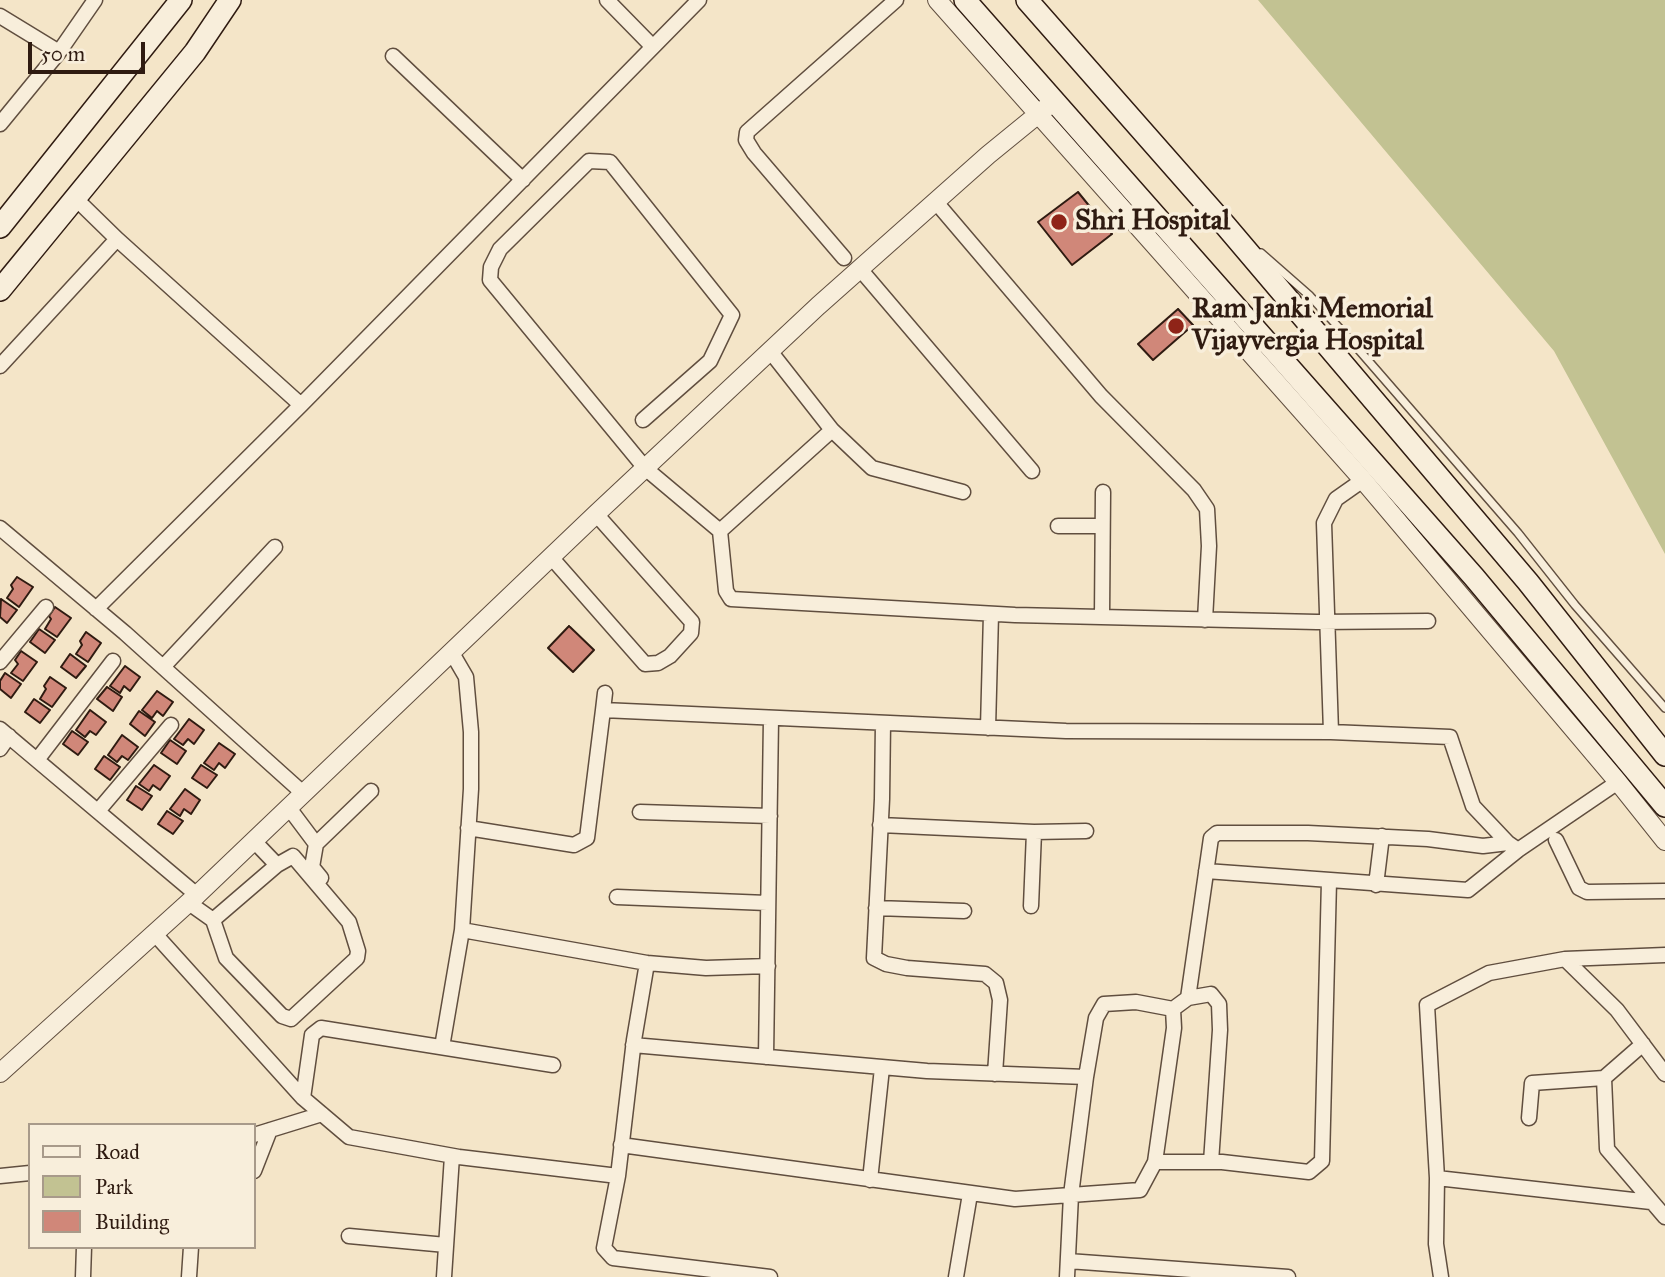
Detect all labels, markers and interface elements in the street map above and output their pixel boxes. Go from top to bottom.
scale bar [32,28,149,72]
text: 50 m [41,41,85,67]
place label: Shri Hospital [1075,205,1230,239]
marker: Shri Hospital [1049,212,1069,232]
place label: Ram Janki Memorial Vijayvergia Hospital [1192,293,1433,359]
marker: Ram Janki Memorial Vijayvergia Hospital [1166,316,1186,336]
legend [28,1123,256,1249]
text: Road [95,1139,140,1165]
text: Park [95,1174,133,1200]
text: Building [95,1209,169,1235]

